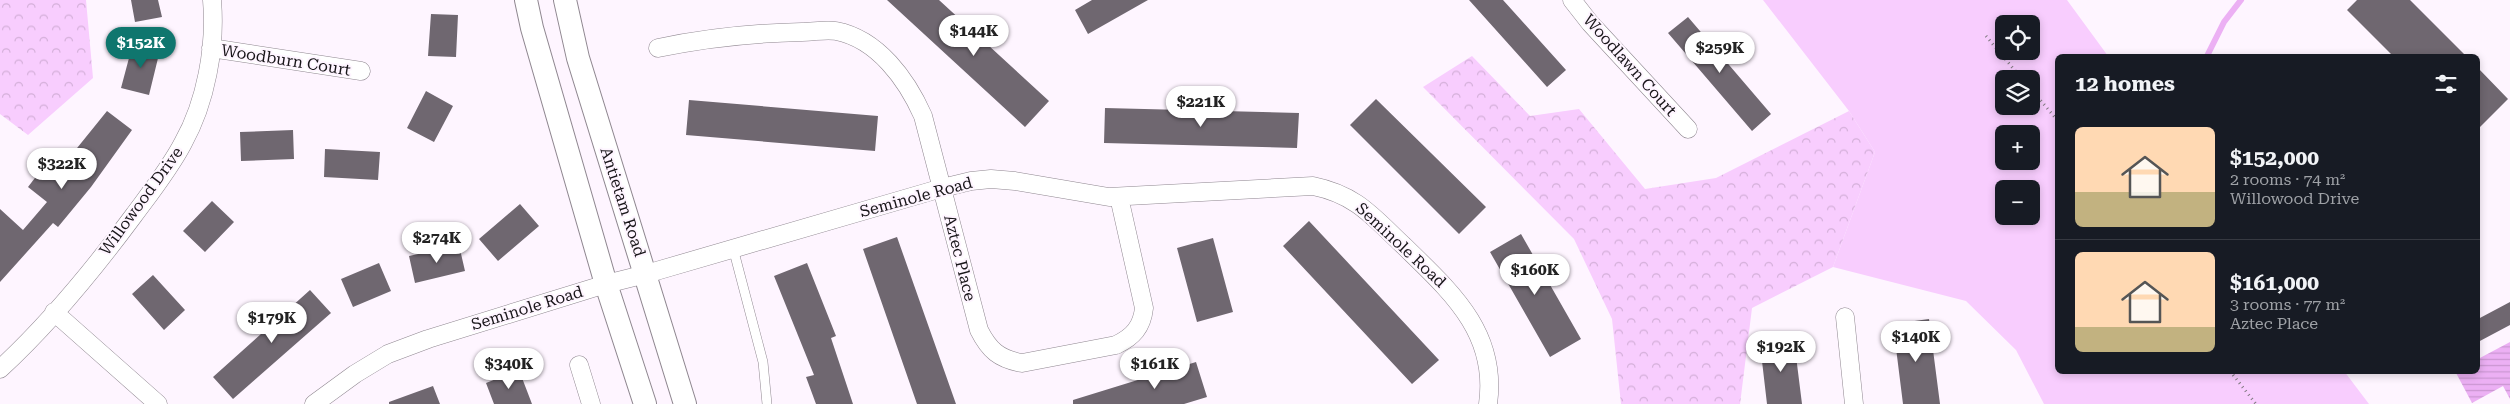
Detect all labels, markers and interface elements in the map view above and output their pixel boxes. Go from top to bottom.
street label: Woodlawn Court [1579,10,1681,120]
pin: $144K [939,15,1009,57]
map controls [1995,15,2040,225]
button: locate [1995,15,2040,60]
text: $144K [950,21,998,40]
pin: $152K [106,27,176,69]
pin: $259K [1685,32,1755,74]
text: $152K [117,33,165,52]
text: $259K [1696,38,1744,57]
street label: Woodburn Court [220,40,352,80]
button: layers [1995,70,2040,115]
icon: filters [2432,70,2460,98]
text: 12 homes [2075,72,2175,96]
pin: $221K [1166,86,1236,128]
text: $221K [1177,92,1225,111]
button: + [1995,125,2040,170]
street label: Willowood Drive [95,143,187,259]
street label: Antietam Road [596,145,650,259]
text: $152,000 [2230,146,2319,170]
icon: home [2115,147,2175,207]
pin: $322K [27,148,97,190]
text: $322K [38,154,86,173]
text: 2 rooms · 74 m² [2230,170,2345,189]
street label: Seminole Road [858,173,974,221]
button: − [1995,180,2040,225]
text: Willowood Drive [2230,189,2359,208]
street label: Seminole Road [1352,199,1450,291]
street label: Aztec Place [940,213,980,303]
pin: $274K [402,222,472,264]
text: $274K [413,228,461,247]
pin: $160K [1500,254,1570,296]
text: $160K [1511,260,1559,279]
text: $161,000 [2230,271,2319,295]
icon: home [2115,272,2175,332]
street label: Seminole Road [469,282,585,334]
text: 3 rooms · 77 m² [2230,295,2345,314]
pin: $179K [237,302,307,344]
text: $179K [248,308,296,327]
text: Aztec Place [2230,314,2318,333]
pin: $140K [1881,320,1951,363]
text: $140K [1892,327,1940,346]
pin: $192K [1746,330,1816,373]
text: $192K [1757,337,1805,356]
pin: $340K [474,348,544,390]
pin: $161K [1120,348,1190,390]
text: $340K [485,354,533,373]
text: $161K [1131,354,1179,373]

